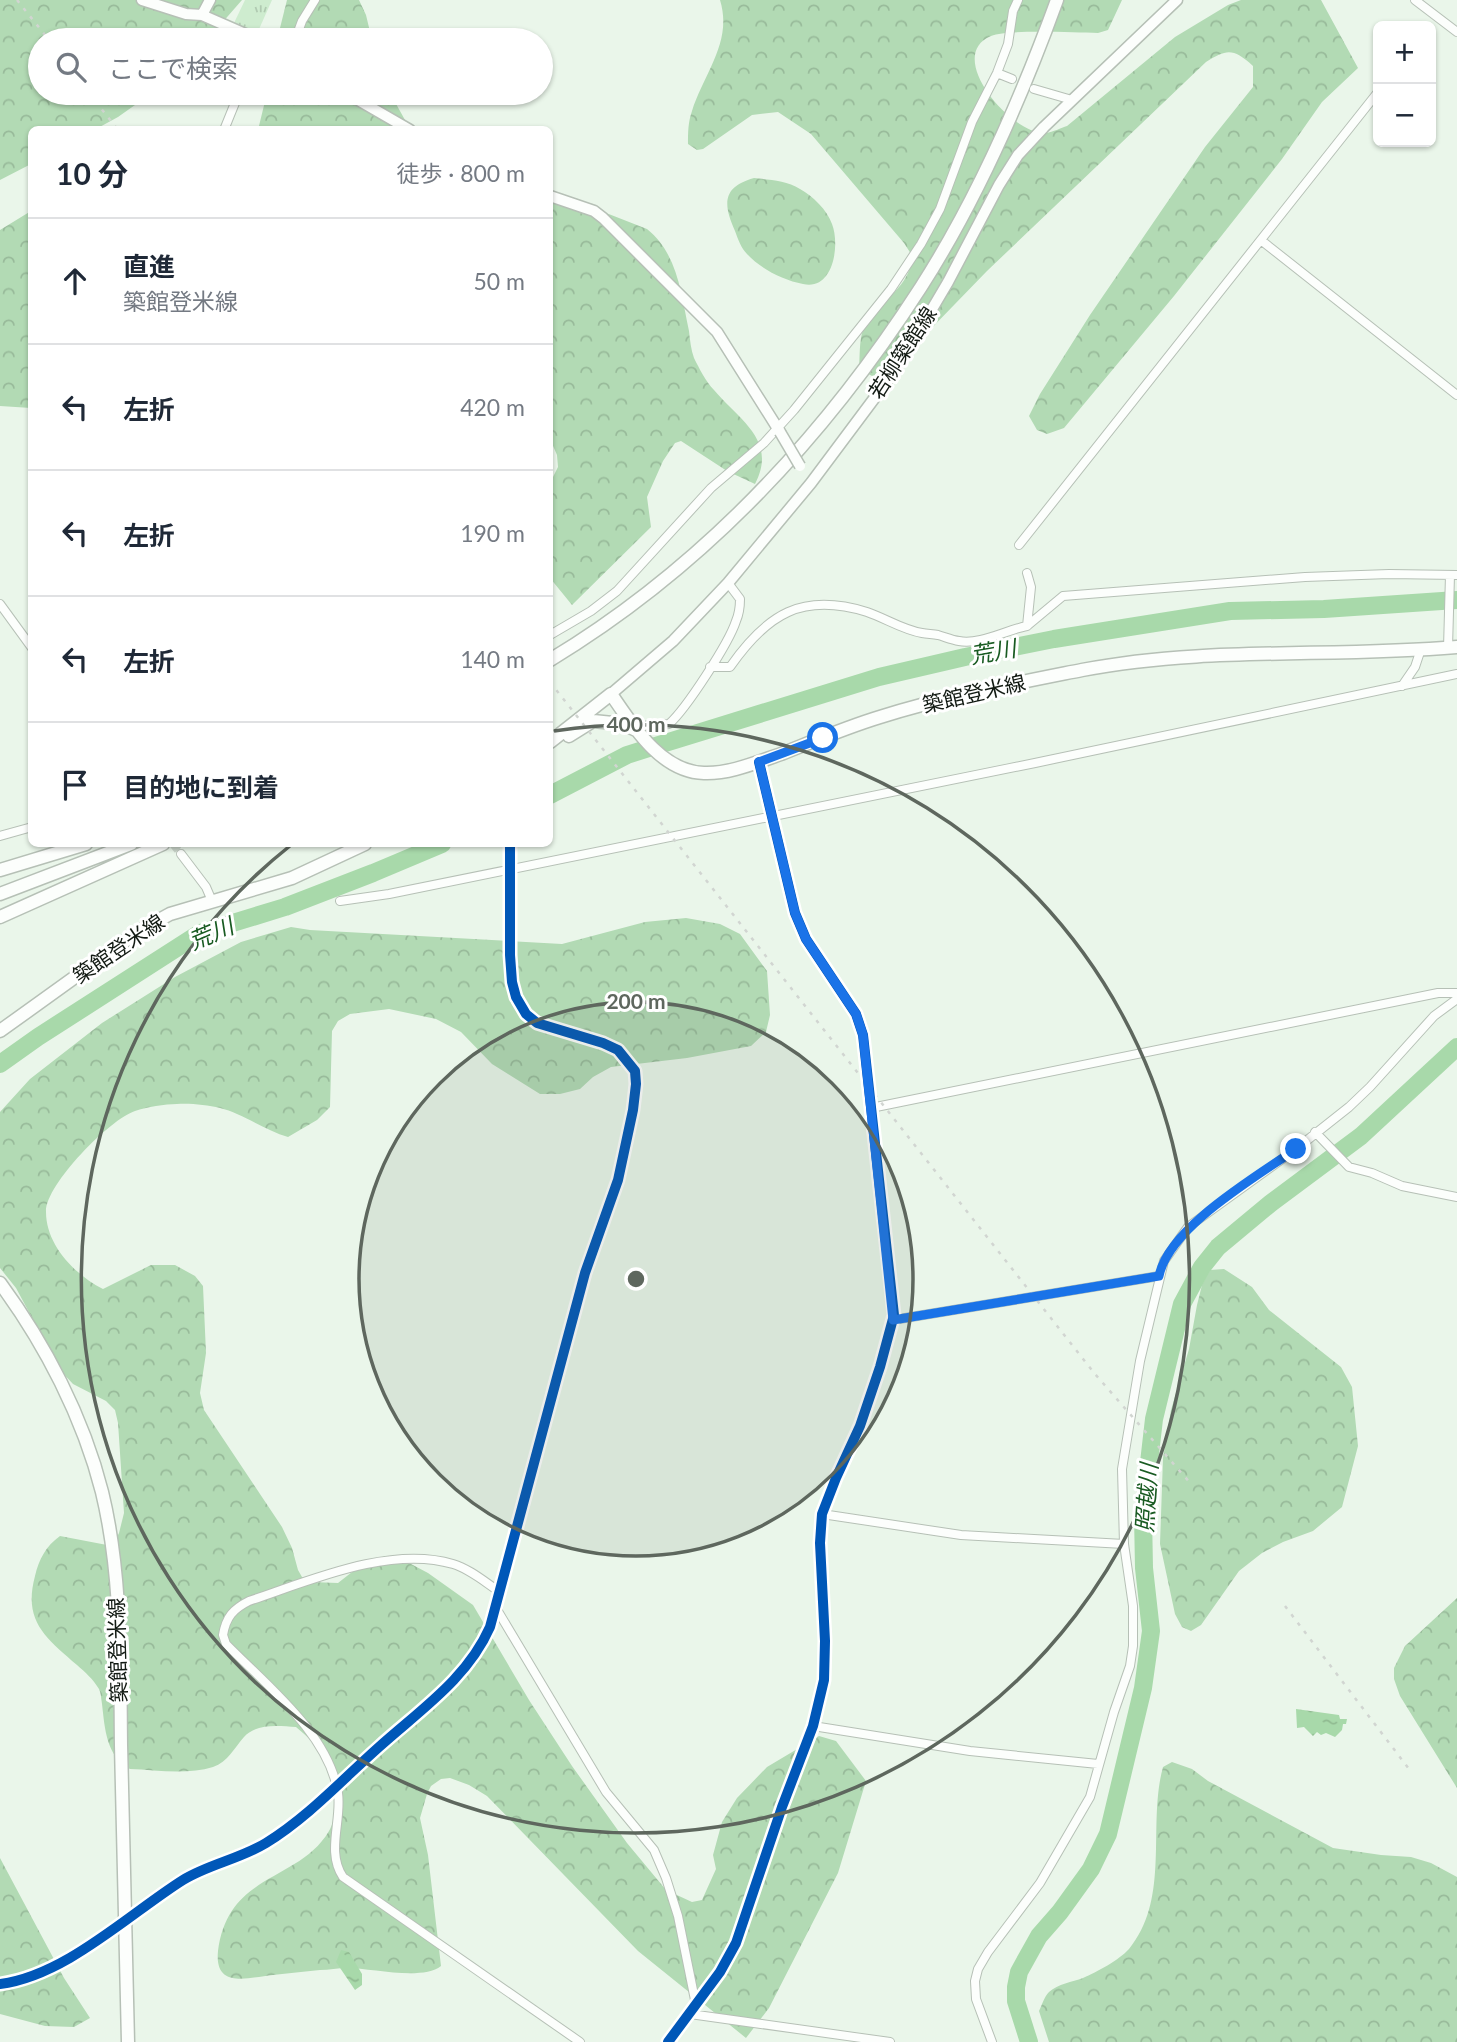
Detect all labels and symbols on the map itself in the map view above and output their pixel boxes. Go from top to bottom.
street label: 若柳築館線 [863,301,941,403]
water label: 荒川 [968,633,1021,669]
street label: 築館登米線 [920,669,1028,717]
text: 400 m [606,711,666,736]
route start [807,722,838,753]
street label: 築館登米線 [68,908,169,987]
water label: 荒川 [184,910,240,955]
text: 200 m [606,988,666,1013]
route end [1280,1133,1311,1164]
centre of rings [624,1267,648,1291]
water label: 照越川 [1130,1460,1163,1533]
street label: 築館登米線 [102,1597,131,1703]

